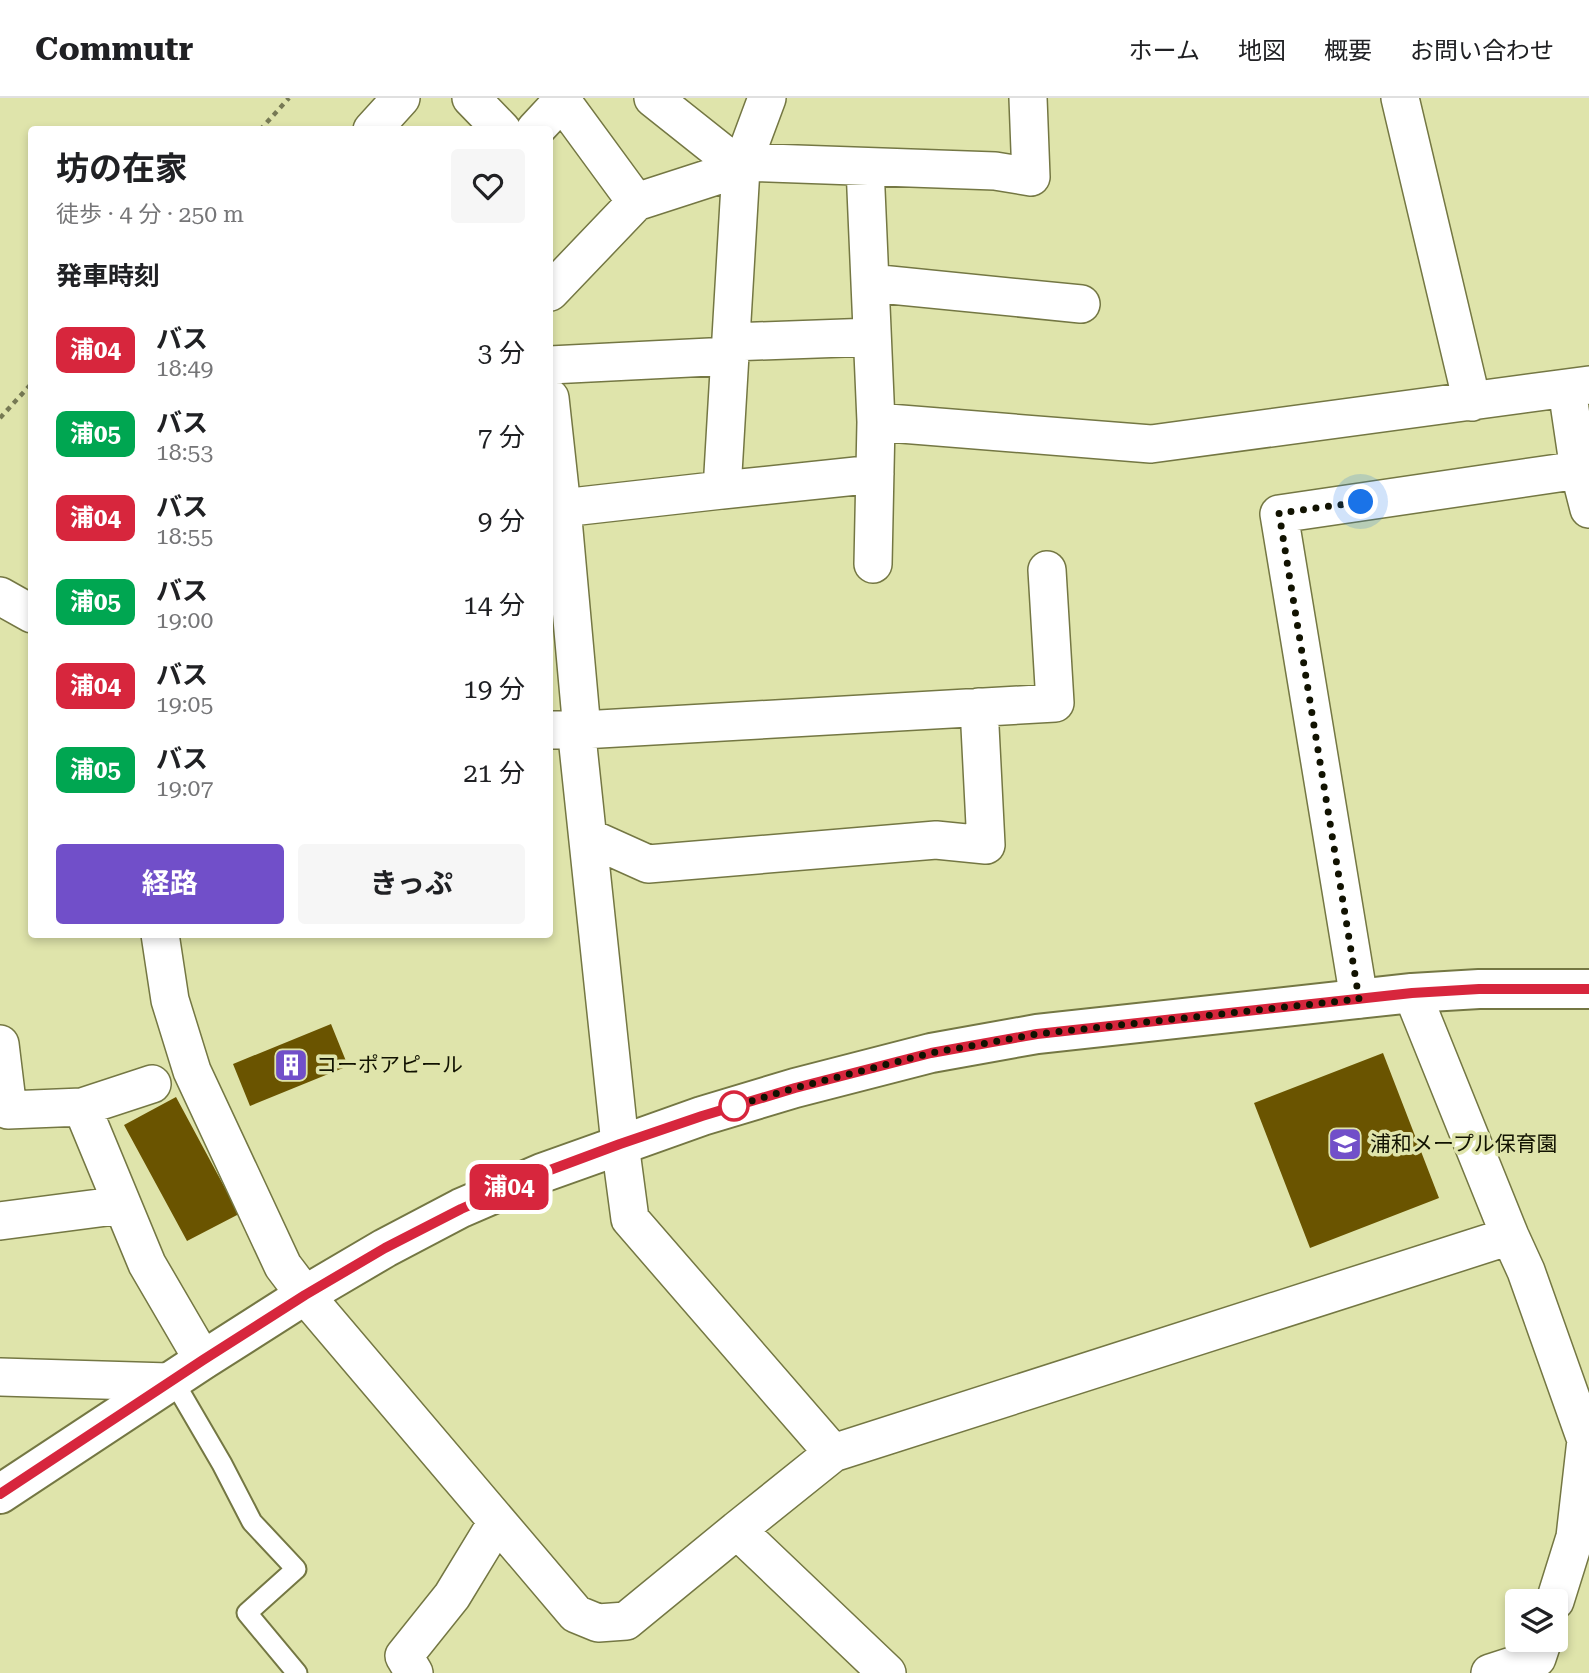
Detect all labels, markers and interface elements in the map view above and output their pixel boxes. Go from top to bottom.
text: Commutr [35,29,193,68]
text: ホーム [1129,37,1200,65]
text: 地図 [1238,37,1286,65]
text: 概要 [1324,37,1372,65]
text: お問い合わせ [1410,37,1554,65]
text: 坊の在家 [56,149,188,188]
button: heart [451,149,525,223]
text: 徒歩 · 4 分 · 250 m [56,201,244,228]
text: 発車時刻 [56,261,160,291]
text: バス [156,324,208,354]
text: 浦04 [70,336,121,364]
text: 3 分 [478,338,525,368]
text: 18:49 [156,355,213,382]
text: バス [156,408,208,438]
text: 浦05 [70,420,121,448]
text: 7 分 [478,422,525,452]
text: 18:53 [156,439,213,466]
your location [1343,484,1378,519]
text: バス [156,492,208,522]
text: 浦04 [70,504,121,532]
text: 9 分 [478,506,525,536]
text: 18:55 [156,523,213,550]
text: バス [156,576,208,606]
text: 浦05 [70,588,121,616]
text: 14 分 [463,590,525,620]
text: 19:00 [156,607,213,634]
text: バス [156,660,208,690]
text: 浦04 [70,672,121,700]
text: 19 分 [463,674,525,704]
text: 19:05 [156,691,213,718]
text: バス [156,744,208,774]
text: 浦05 [70,756,121,784]
text: 21 分 [463,758,525,788]
text: 19:07 [156,775,213,802]
button: 経路 [56,844,284,924]
button: きっぷ [298,844,525,924]
building icon: コーポアピール [272,1046,310,1084]
place label: コーポアピール [316,1053,463,1077]
unlabelled marker [719,1091,749,1121]
school or university icon: 浦和メープル保育園 [1326,1125,1364,1163]
place label: 浦和メープル保育園 [1370,1132,1558,1156]
line badge: 浦04 [469,1164,549,1210]
text: 浦04 [484,1173,534,1201]
map controls [1505,1589,1568,1652]
button: layers [1505,1589,1568,1652]

